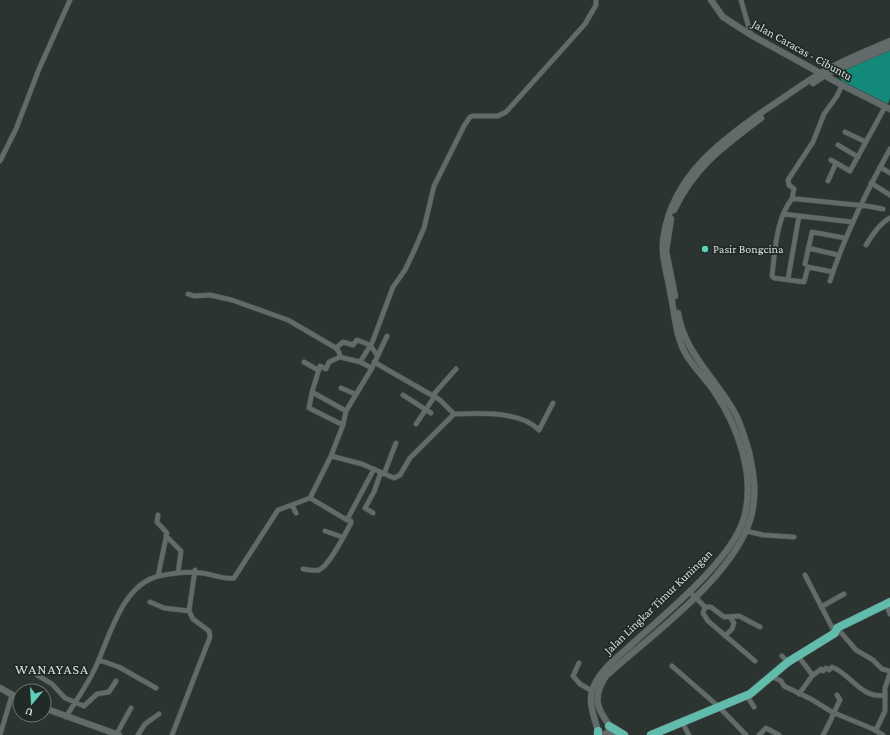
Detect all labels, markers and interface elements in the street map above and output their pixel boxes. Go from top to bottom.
street label: Jalan Caracas - Cibuntu [749,16,855,84]
place label: Pasir Bongcina [713,242,784,256]
marker: Pasir Bongcina [700,244,710,254]
street label: Jalan Lingkar Timur Kuningan [600,546,715,658]
district label: WANAYASA [15,661,89,677]
north arrow [12,683,52,723]
text: U [23,705,34,719]

